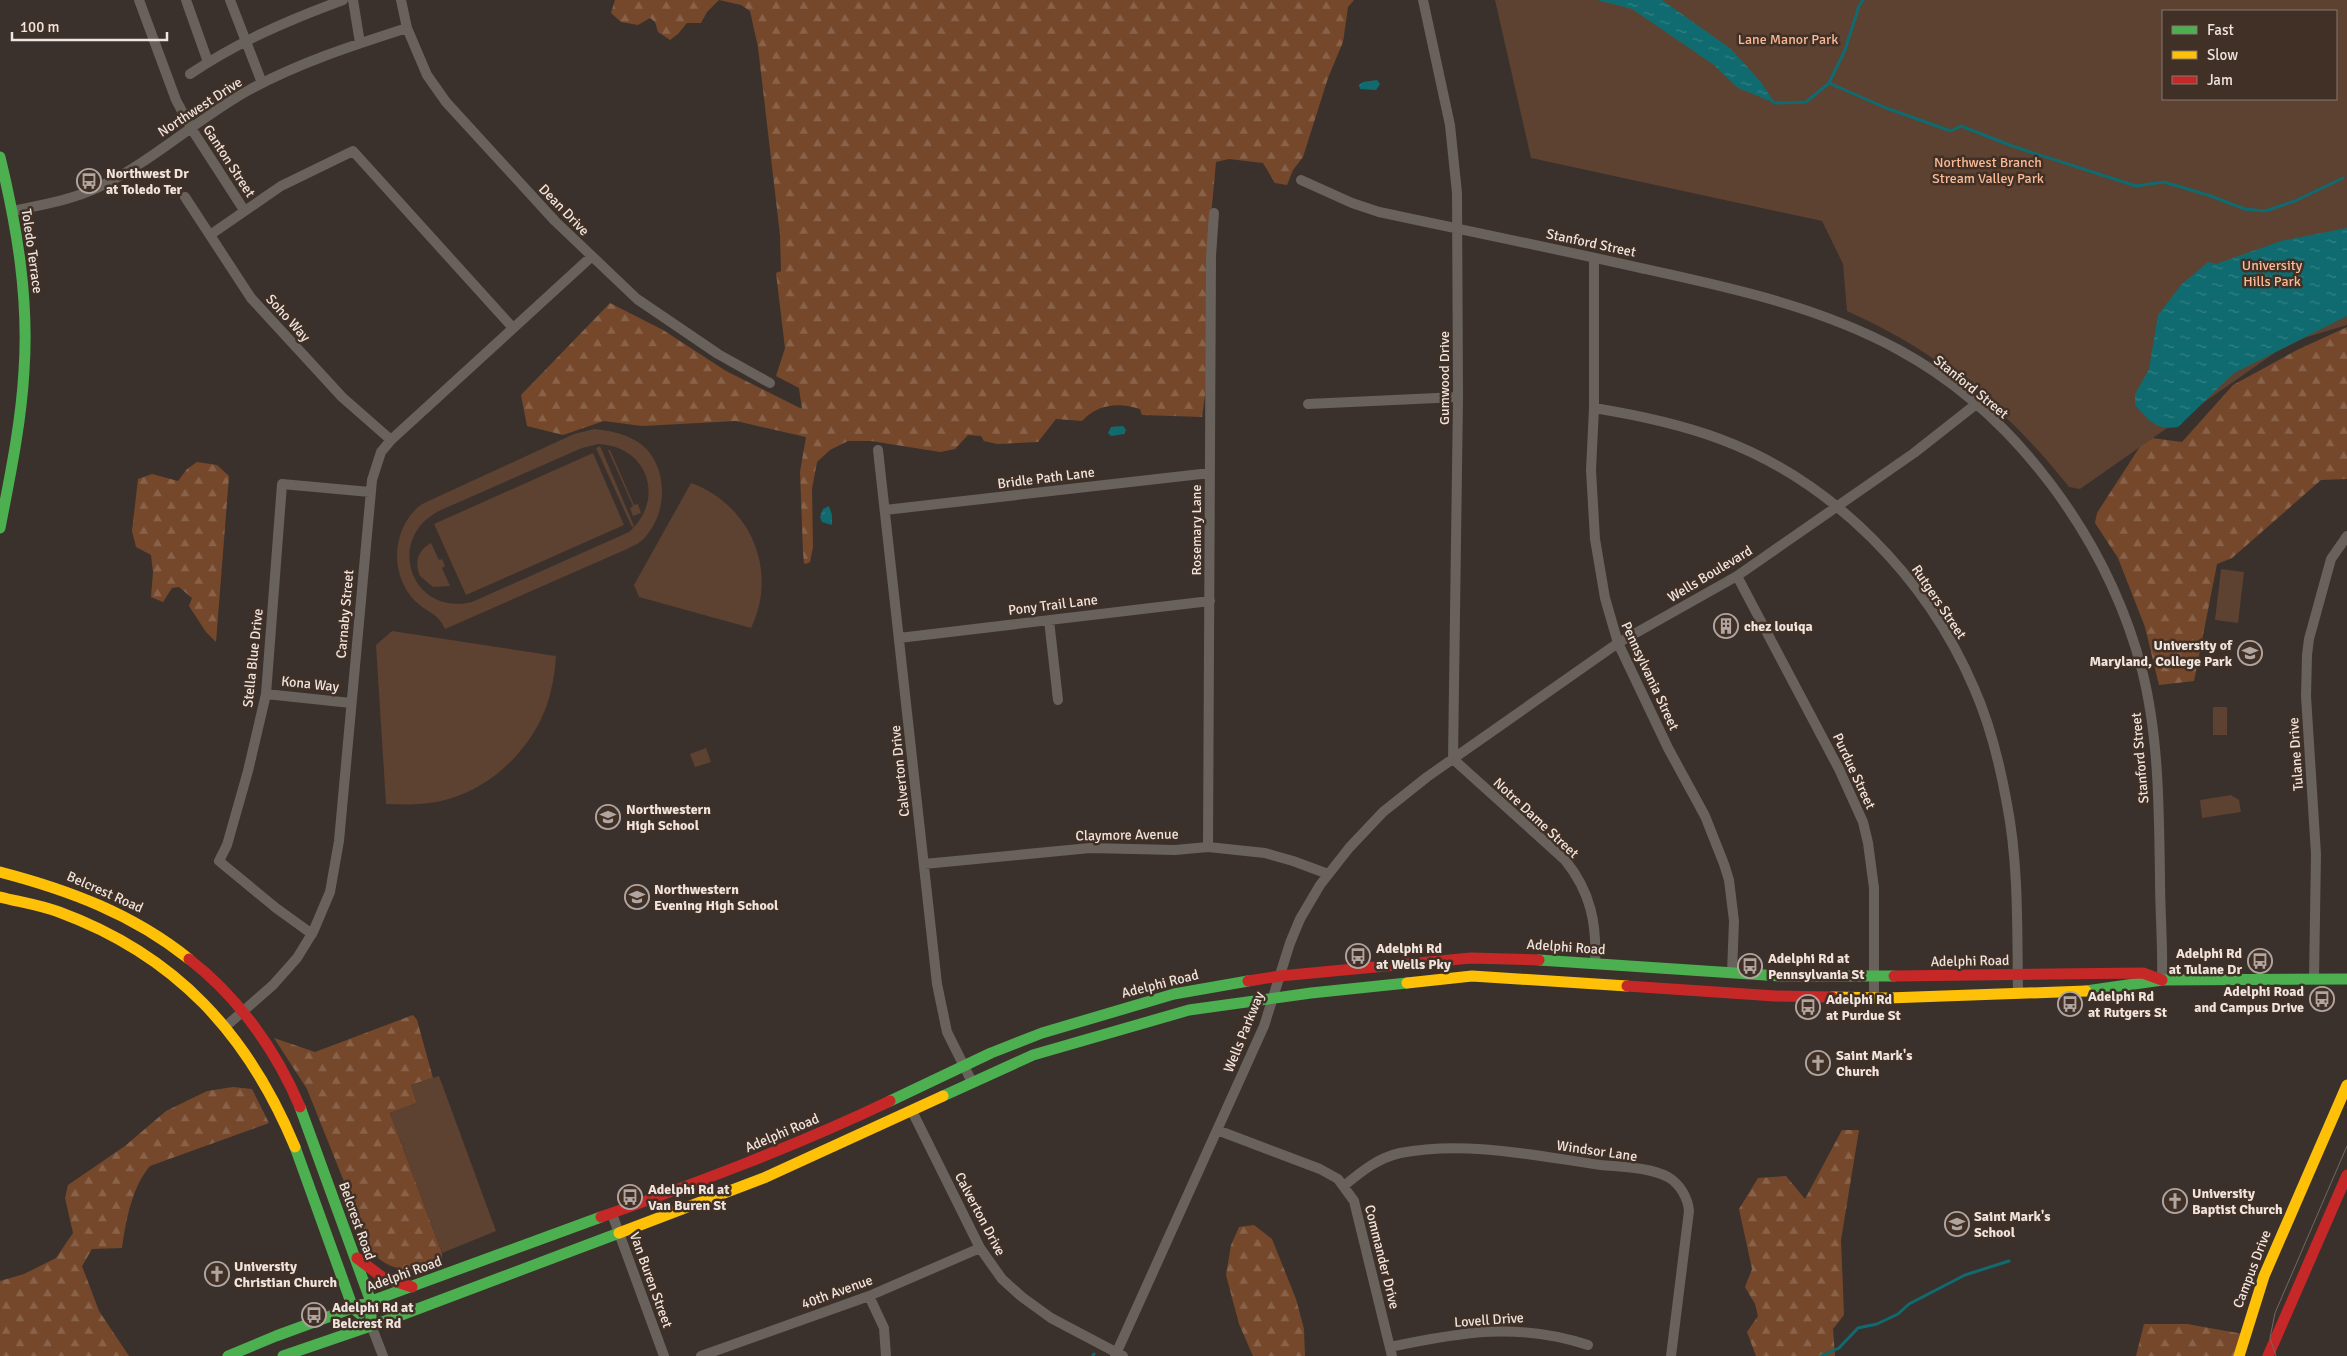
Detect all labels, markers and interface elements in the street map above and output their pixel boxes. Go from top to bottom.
scale bar [12,10,168,42]
legend [2162,10,2337,100]
text: 100 m [20,18,60,36]
text: Fast [2207,21,2234,39]
park label: Lane Manor Park [1738,31,1838,48]
text: Slow [2207,46,2238,64]
text: Jam [2207,71,2233,89]
street label: Northwest Drive [155,73,245,141]
street label: Ganton Street [199,122,259,201]
park label: Northwest Branch Stream Valley Park [1932,154,2044,187]
place label: Northwest Dr at Toledo Ter [106,165,189,198]
bus stop icon: Northwest Dr at Toledo Ter [76,168,102,194]
street label: Dean Drive [535,181,593,239]
street label: Toledo Terrace [18,208,46,294]
street label: Stanford Street [1545,225,1637,261]
park label: University Hills Park [2242,257,2303,290]
street label: Soho Way [262,291,314,346]
street label: Gumwood Drive [1436,331,1453,425]
street label: Stanford Street [1930,352,2012,422]
street label: Bridle Path Lane [996,464,1096,492]
street label: Rosemary Lane [1188,485,1205,575]
street label: Wells Boulevard [1665,542,1755,606]
street label: Rutgers Street [1908,562,1970,642]
street label: Carnaby Street [333,569,357,659]
street label: Pony Trail Lane [1007,591,1099,619]
street label: Stella Blue Drive [239,608,267,708]
building icon: chez louiqa [1713,613,1739,639]
place label: chez louiqa [1744,618,1813,635]
street label: Pennsylvania Street [1617,619,1683,733]
place label: University of Maryland, College Park [2089,637,2233,670]
school or university icon: University of Maryland, College Park [2237,640,2263,666]
street label: Kona Way [280,673,340,696]
street label: Stanford Street [2128,712,2152,804]
street label: Tulane Drive [2285,717,2307,791]
street label: Calverton Drive [887,724,913,818]
street label: Purdue Street [1829,730,1879,812]
street label: Notre Dame Street [1490,774,1582,862]
place label: Northwestern High School [626,801,711,834]
school or university icon: Northwestern High School [595,804,621,830]
street label: Claymore Avenue [1075,826,1179,844]
street label: Belcrest Road [64,868,146,916]
place label: Northwestern Evening High School [654,881,779,914]
school or university icon: Northwestern Evening High School [624,884,650,910]
street label: Adelphi Road [1526,936,1606,958]
place label: Adelphi Rd at Wells Pky [1376,940,1451,973]
bus stop icon: Adelphi Rd at Wells Pky [1345,943,1371,969]
place label: Adelphi Rd at Tulane Dr [2169,945,2242,978]
bus stop icon: Adelphi Rd at Tulane Dr [2247,948,2273,974]
place label: Adelphi Rd at Pennsylvania St [1768,950,1865,983]
street label: Adelphi Road [1930,952,2010,970]
bus stop icon: Adelphi Rd at Pennsylvania St [1737,953,1763,979]
street label: Adelphi Road [1120,966,1200,1002]
place label: Adelphi Road and Campus Drive [2194,983,2304,1016]
bus stop icon: Adelphi Road and Campus Drive [2309,986,2335,1012]
place label: Adelphi Rd at Rutgers St [2088,988,2168,1021]
street label: Wells Parkway [1220,989,1268,1075]
place label: Adelphi Rd at Purdue St [1826,991,1902,1024]
bus stop icon: Adelphi Rd at Rutgers St [2057,991,2083,1017]
bus stop icon: Adelphi Rd at Purdue St [1795,994,1821,1020]
place label: Saint Mark's Church [1836,1047,1912,1080]
church icon: Saint Mark's Church [1805,1050,1831,1076]
street label: Adelphi Road [742,1110,822,1156]
street label: Windsor Lane [1556,1137,1638,1165]
street label: Calverton Drive [951,1169,1009,1259]
street label: Belcrest Road [335,1180,379,1262]
place label: Adelphi Rd at Van Buren St [648,1181,730,1214]
bus stop icon: Adelphi Rd at Van Buren St [617,1184,643,1210]
place label: University Baptist Church [2192,1185,2283,1218]
church icon: University Baptist Church [2162,1188,2188,1214]
street label: Commander Drive [1361,1203,1403,1311]
place label: Saint Mark's School [1974,1208,2050,1241]
school or university icon: Saint Mark's School [1944,1211,1970,1237]
street label: Campus Drive [2229,1228,2275,1310]
street label: Van Buren Street [626,1230,676,1330]
street label: Adelphi Road [364,1253,444,1295]
place label: University Christian Church [234,1258,337,1291]
church icon: University Christian Church [204,1261,230,1287]
street label: 40th Avenue [799,1271,875,1313]
place label: Adelphi Rd at Belcrest Rd [332,1299,414,1332]
bus stop icon: Adelphi Rd at Belcrest Rd [301,1302,327,1328]
street label: Lovell Drive [1454,1309,1524,1331]

